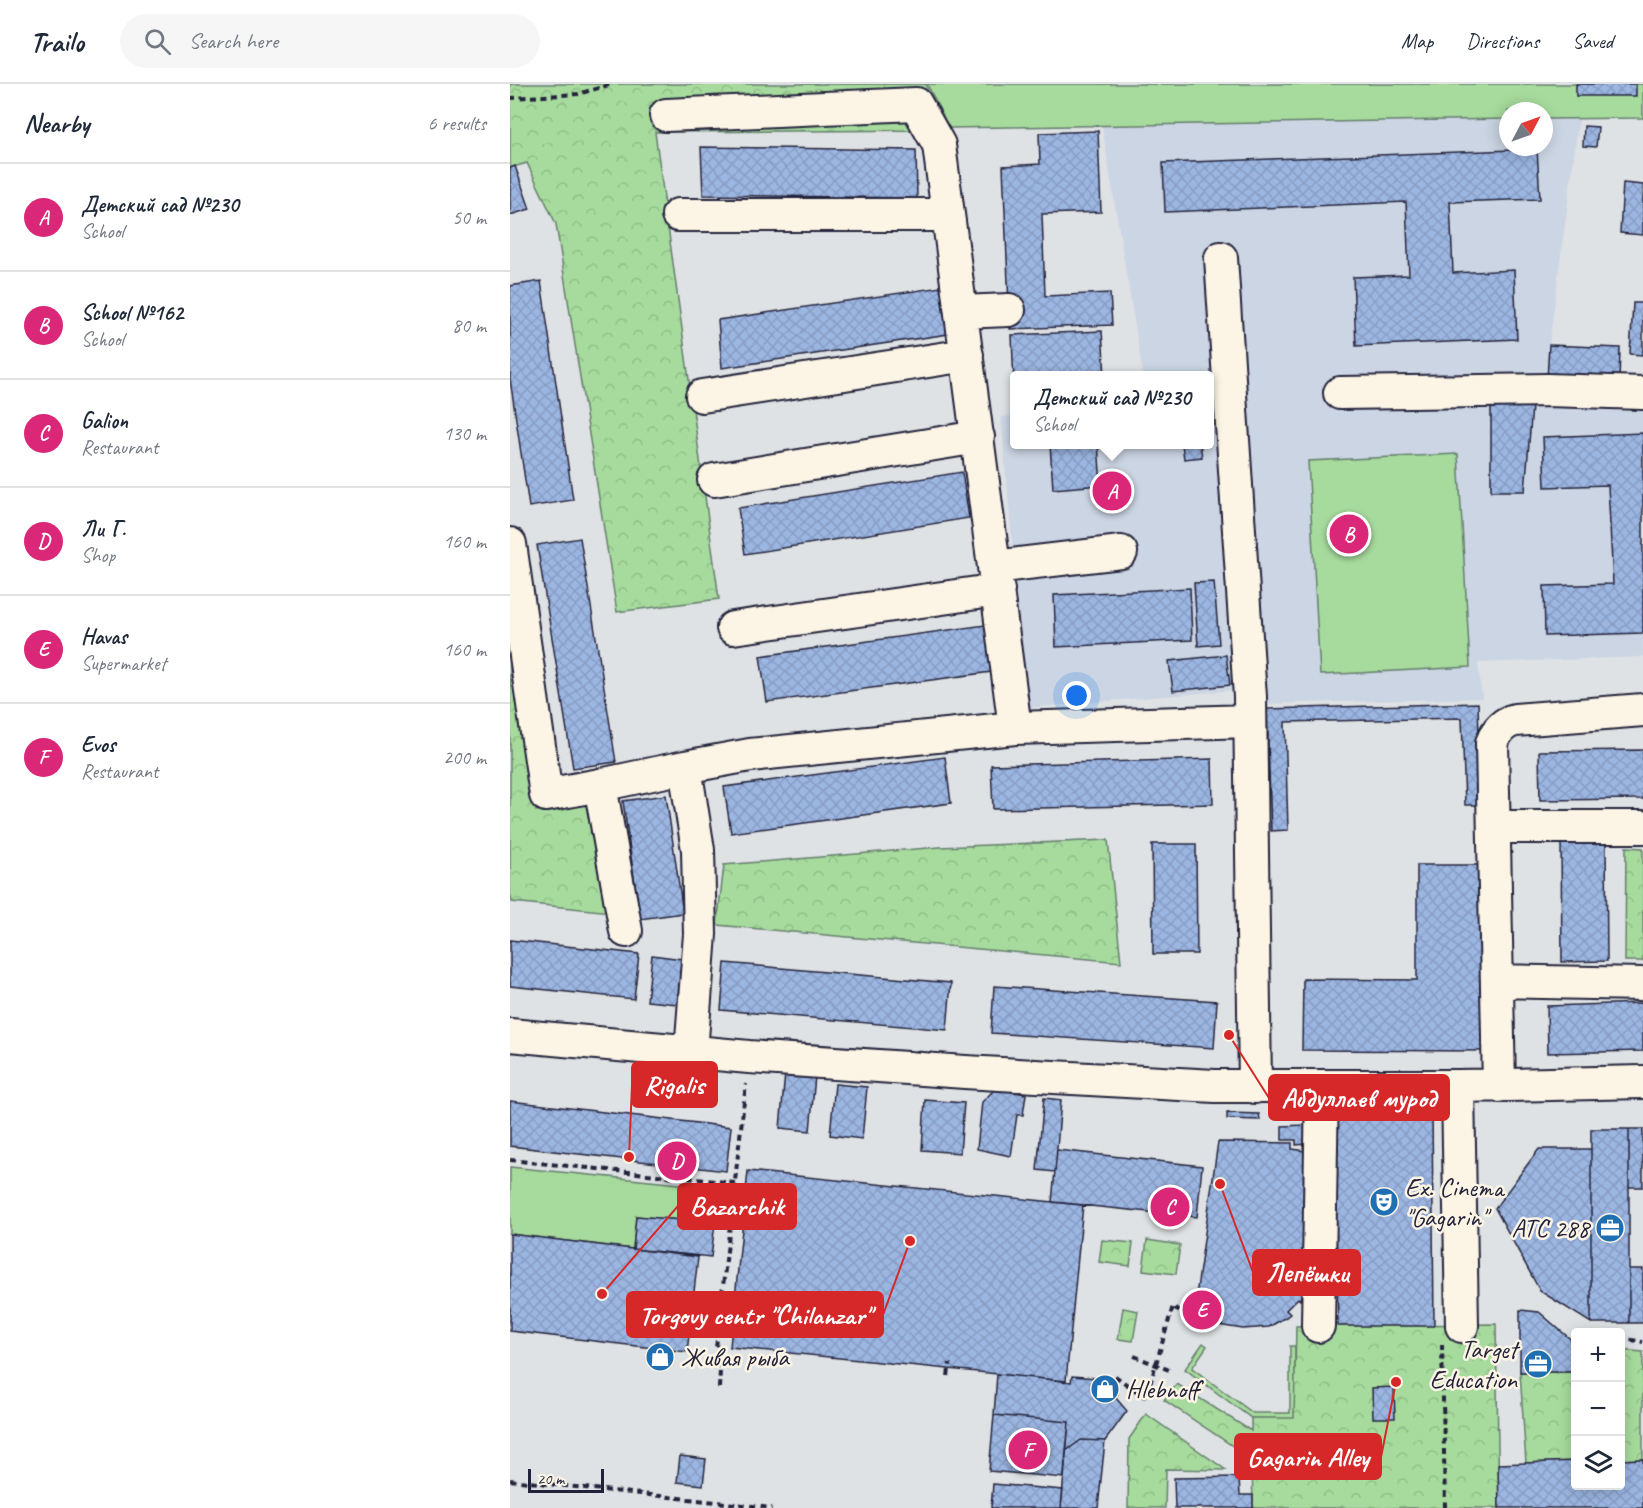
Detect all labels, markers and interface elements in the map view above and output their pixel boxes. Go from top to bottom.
search box [120,14,540,68]
text: Trailo [30,24,84,59]
icon: search [141,25,174,58]
text: Search here [189,27,278,55]
text: Map [1401,28,1433,54]
text: Directions [1466,28,1539,54]
text: Saved [1572,28,1613,54]
north arrow [1499,102,1553,156]
text: Nearby [24,107,89,140]
text: 6 results [427,111,486,136]
text: Детский сад №230 [81,191,239,219]
text: A [38,205,49,230]
text: 50 m [452,205,486,230]
text: School [81,219,124,244]
text: School №162 [81,299,183,327]
text: B [38,313,49,338]
text: 80 m [452,313,486,338]
text: School [81,327,124,352]
popup [1010,371,1214,449]
text: Детский сад №230 [1033,384,1191,412]
text: Galion [81,407,128,435]
text: School [1033,412,1076,437]
text: C [39,421,48,446]
text: 130 m [443,421,486,446]
text: Restaurant [81,435,158,460]
pin: A [1092,468,1132,514]
pin: B [1330,512,1368,556]
text: Ли Г. [81,515,126,543]
text: D [38,529,49,554]
text: 160 m [443,529,486,554]
text: Shop [81,543,115,568]
text: Havas [81,623,127,651]
text: E [38,637,49,662]
text: 160 m [443,637,486,662]
text: Supermarket [81,651,166,676]
your location [1062,681,1091,710]
text: Evos [81,731,115,759]
text: F [39,745,48,770]
text: 200 m [443,745,486,770]
text: Restaurant [81,759,158,784]
callout: Rigalis [632,1062,717,1107]
text: Rigalis [644,1068,707,1102]
callout: Абдуллаев мурод [1269,1075,1449,1120]
text: Абдуллаев мурод [1282,1081,1439,1115]
pin: D [658,1138,696,1184]
place label: Ex. Cinema "Gagarin" [1405,1171,1506,1234]
callout: Bazarchik [678,1184,796,1229]
pin: C [1150,1184,1190,1230]
theatre icon: Ex. Cinema "Gagarin" [1368,1186,1400,1218]
text: Bazarchik [690,1189,787,1223]
place label: АТС 288 [1511,1212,1591,1245]
office icon: АТС 288 [1594,1212,1626,1244]
callout: Лепёшки [1253,1250,1360,1295]
text: Лепёшки [1265,1256,1351,1290]
pin: E [1182,1288,1222,1332]
callout: Torgovy centr "Сhilanzar" [627,1292,883,1337]
text: Torgovy centr "Сhilanzar" [639,1298,877,1332]
map controls [1571,1328,1625,1490]
button: + [1571,1328,1625,1382]
place label: Target Education [1430,1333,1520,1396]
shop icon: Живая рыба [644,1341,676,1373]
place label: Живая рыба [681,1341,790,1374]
office icon: Target Education [1522,1348,1554,1380]
shop icon: Hlebnoff [1089,1373,1121,1405]
place label: Hlebnoff [1126,1373,1204,1406]
button: − [1571,1382,1625,1436]
pin: F [1008,1428,1048,1472]
callout: Gagarin Alley [1235,1434,1381,1479]
button: layers [1571,1436,1625,1490]
text: Gagarin Alley [1247,1440,1372,1474]
scale bar [528,1466,604,1494]
text: 20 m [537,1469,564,1489]

